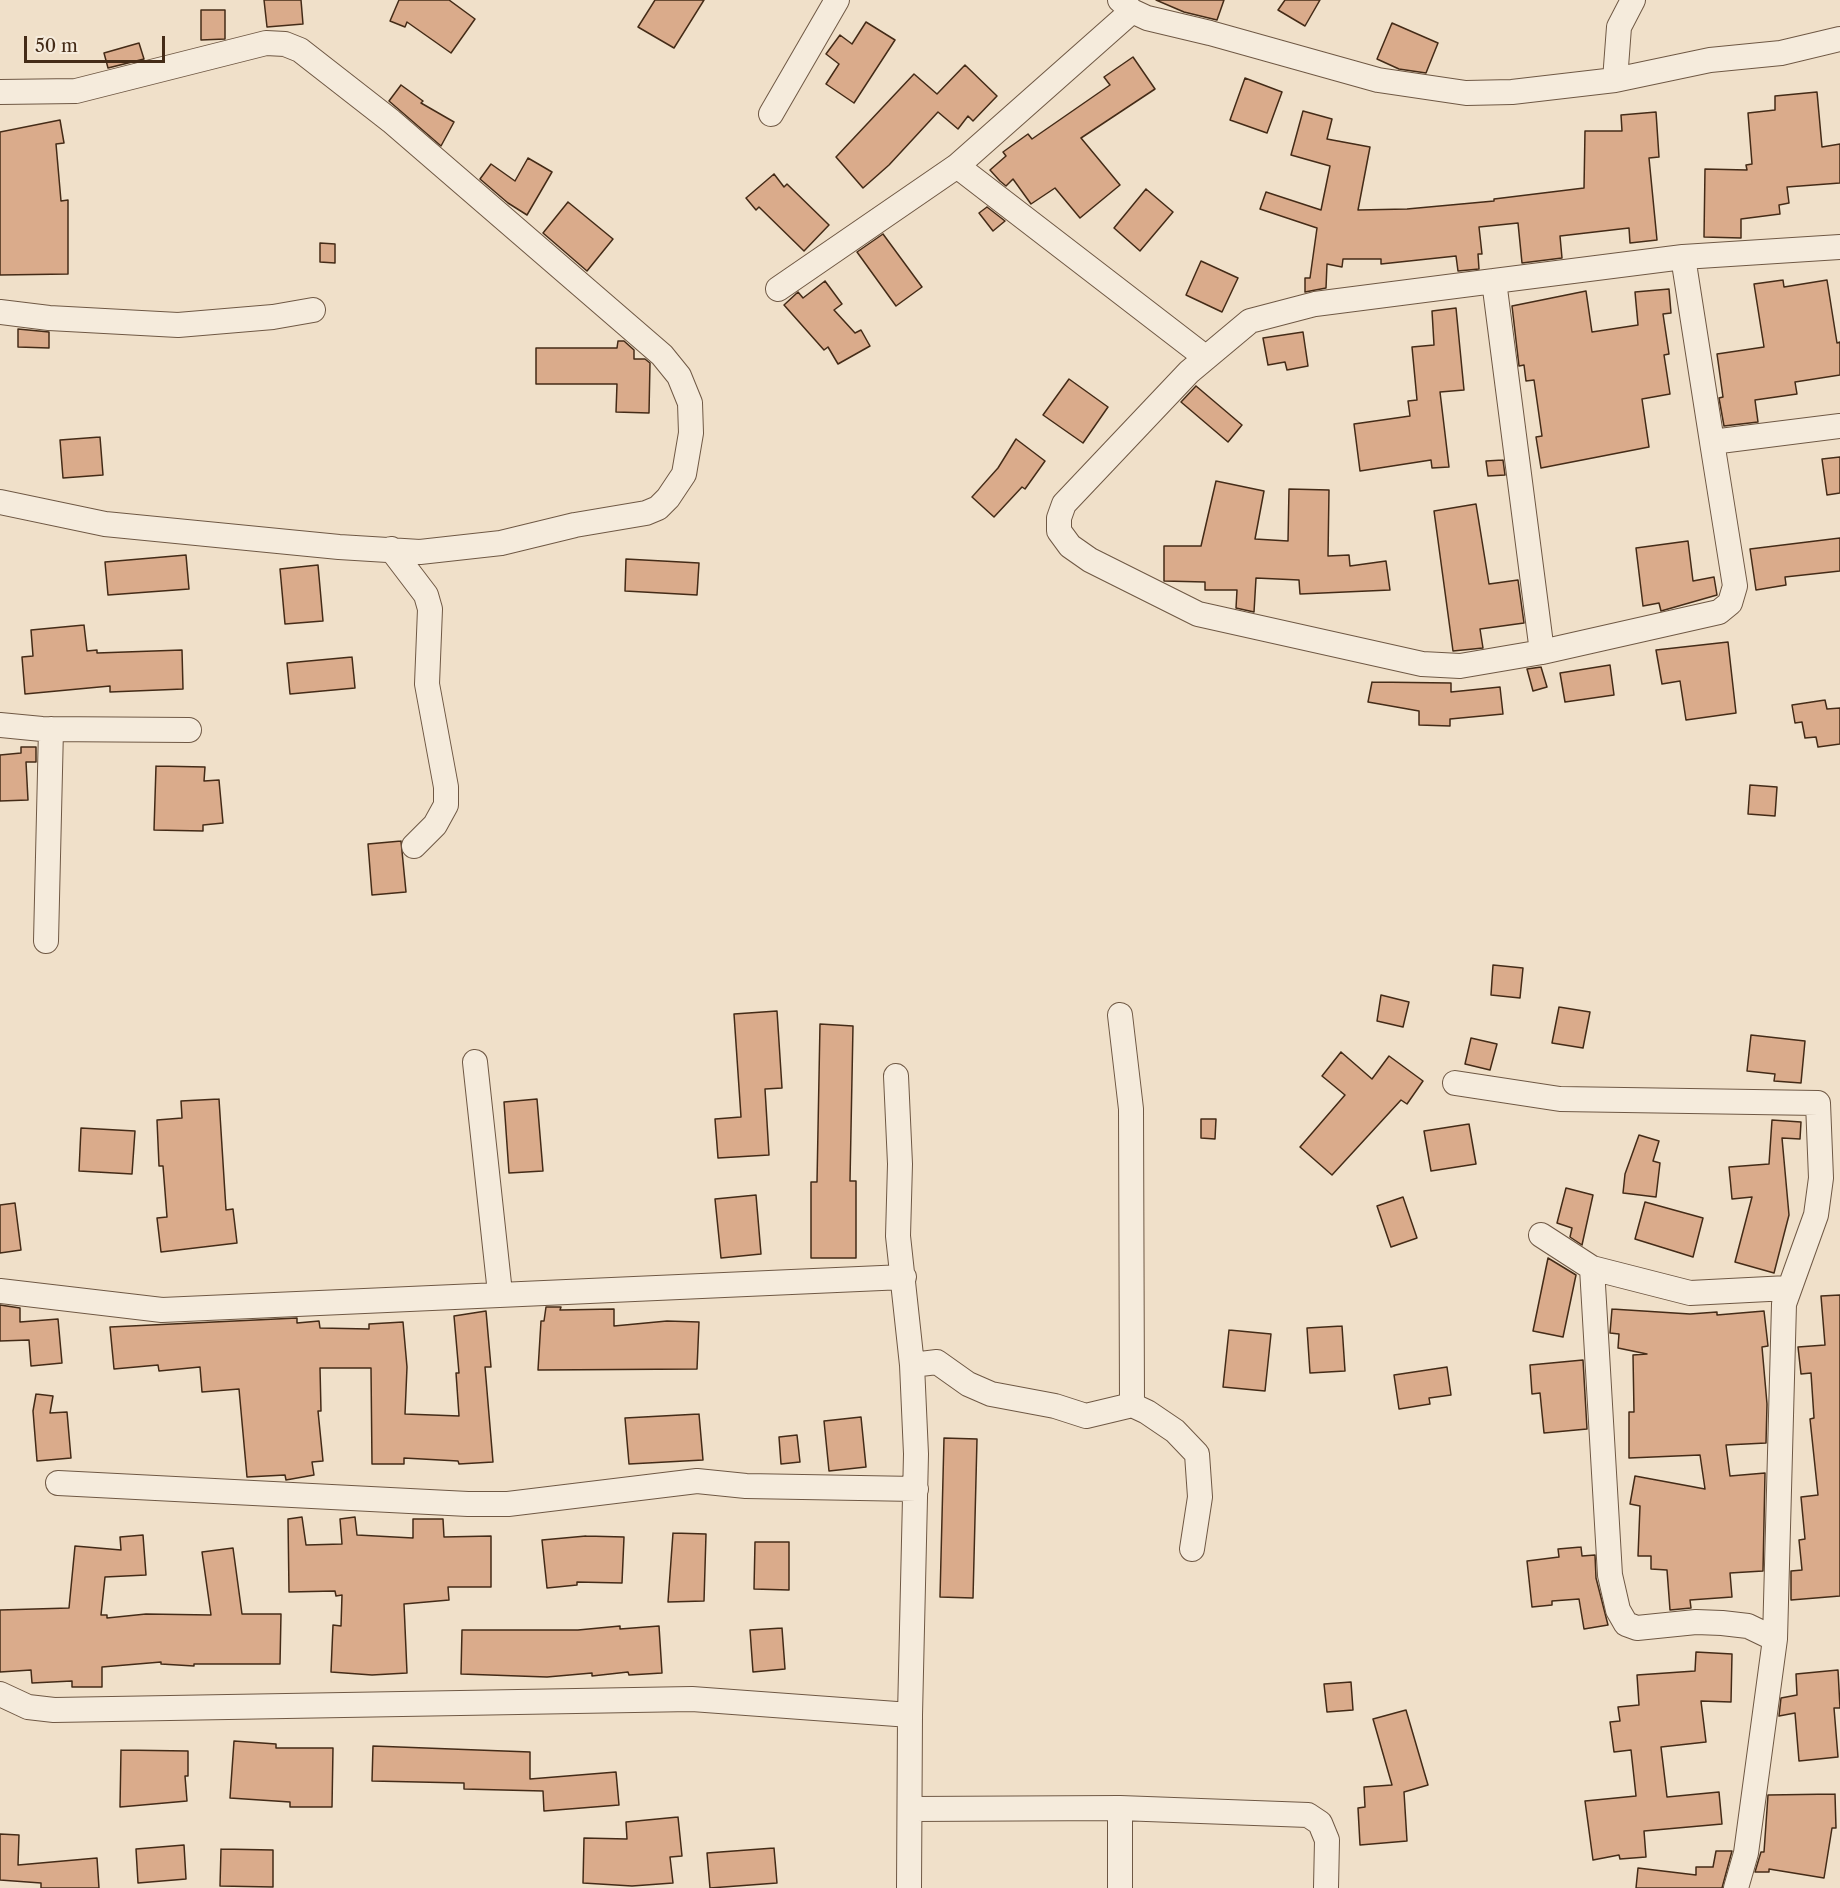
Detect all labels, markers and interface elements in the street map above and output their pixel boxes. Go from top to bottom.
scale bar [27,24,168,62]
text: 50 m [35,35,78,57]

